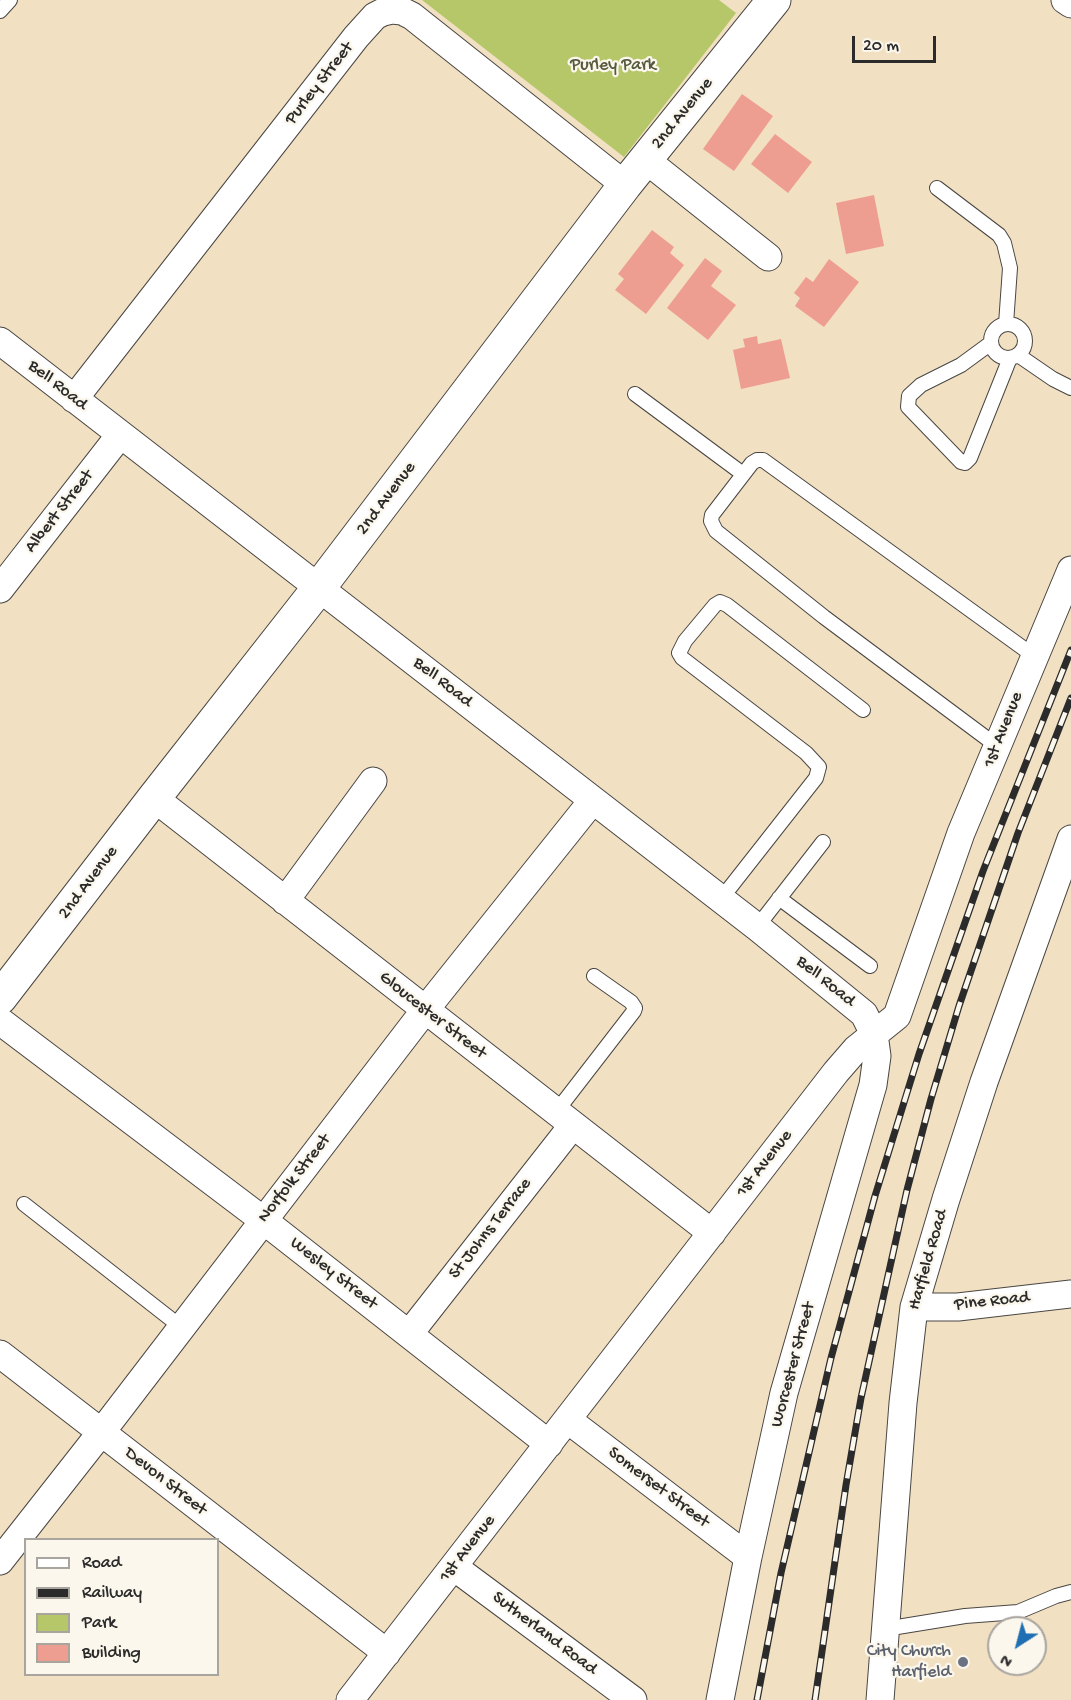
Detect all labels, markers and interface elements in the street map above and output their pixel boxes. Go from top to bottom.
scale bar [855,24,939,62]
text: 20 m [863,36,899,57]
street label: Purley Street [281,38,359,130]
park label: Purley Park [570,55,656,77]
street label: 2nd Avenue [647,74,719,154]
street label: Bell Road [23,356,91,416]
street label: 2nd Avenue [352,458,422,540]
street label: Albert Street [21,466,99,558]
street label: Bell Road [408,653,476,713]
street label: 1st Avenue [979,689,1029,771]
street label: 2nd Avenue [54,842,124,924]
street label: Bell Road [791,952,859,1012]
street label: Gloucester Street [374,967,490,1065]
street label: 1st Avenue [732,1126,798,1202]
street label: Norfolk Street [254,1130,336,1228]
street label: St Johns Terrace [445,1174,537,1284]
street label: Harfield Road [904,1207,954,1313]
street label: Wesley Street [285,1233,381,1315]
street label: Pine Road [953,1287,1031,1317]
street label: Worcester Street [767,1300,821,1430]
street label: Devon Street [119,1443,211,1521]
street label: Somerset Street [603,1443,713,1533]
street label: 1st Avenue [435,1511,501,1587]
legend [24,1538,219,1676]
text: Road [82,1553,121,1574]
text: Railway [82,1583,142,1604]
street label: Sutherland Road [487,1587,601,1681]
text: Park [82,1613,116,1634]
north arrow [987,1616,1047,1676]
place label: City Church Harfield [867,1641,951,1684]
text: Building [82,1643,141,1664]
text: N [997,1649,1017,1670]
marker: City Church Harfield [956,1655,970,1669]

